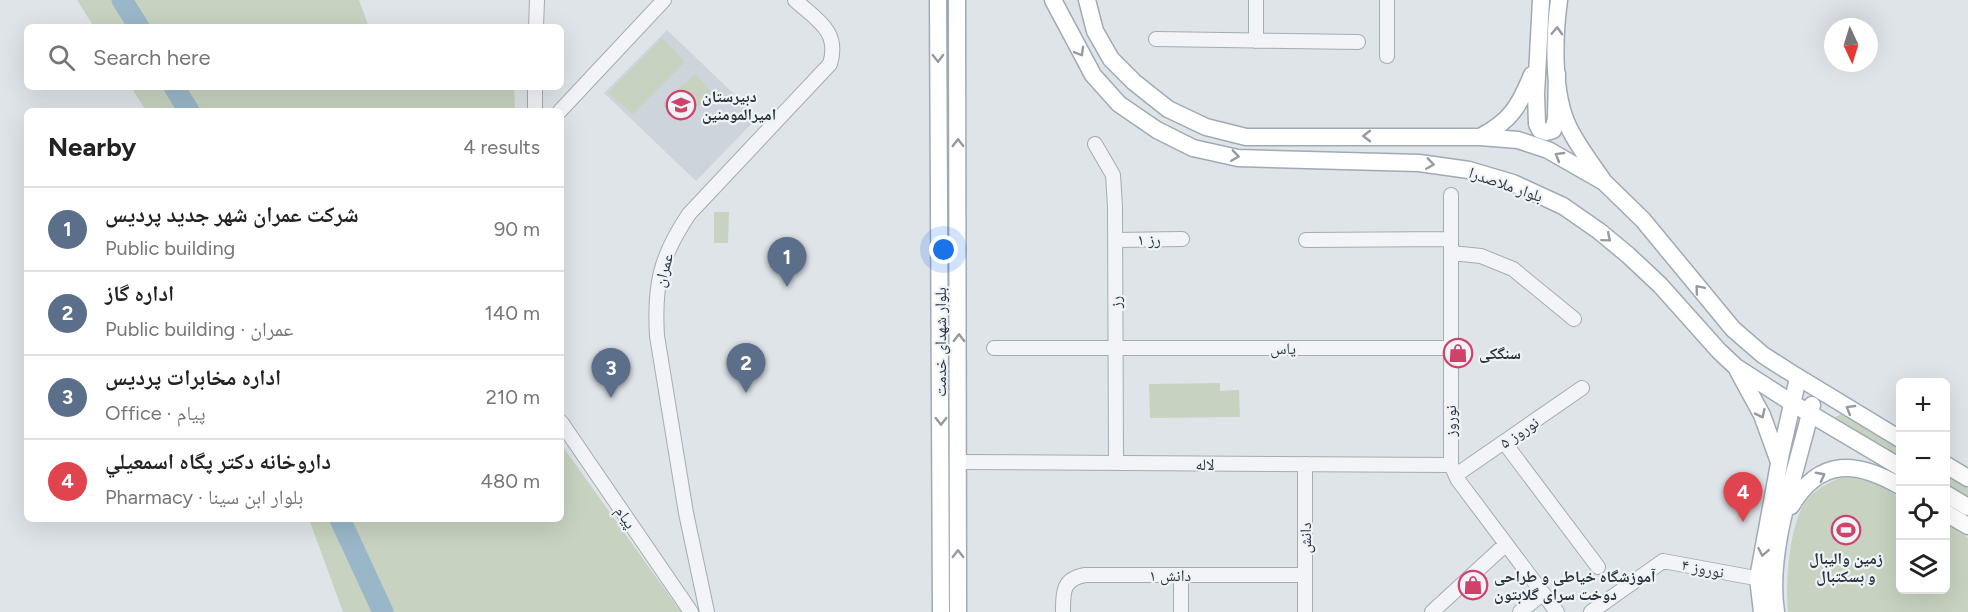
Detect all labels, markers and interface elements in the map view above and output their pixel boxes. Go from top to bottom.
north arrow [1824,18,1878,72]
search box [24,24,564,90]
one-way arrow [1551,26,1564,35]
icon: search [45,41,78,74]
text: Search here [93,44,211,71]
one-way arrow [1072,46,1084,56]
one-way arrow [932,54,944,63]
place label: دبیرستان امیرالمومنین [702,87,776,124]
school or university icon: دبیرستان امیرالمومنین [665,89,697,121]
one-way arrow [1363,130,1372,142]
text: Nearby [48,131,136,163]
text: 4 results [463,135,540,159]
one-way arrow [952,138,964,147]
one-way arrow [1231,150,1240,162]
one-way arrow [1555,152,1565,163]
one-way arrow [1425,158,1435,170]
street label: بلوار ملاصدرا [1466,163,1545,206]
text: شرکت عمران شهر جدید پردیس [105,201,359,228]
text: 1 [63,217,72,241]
text: 90 m [494,217,540,241]
street label: رز ۱ [1137,230,1161,249]
one-way arrow [1600,230,1611,241]
your location [929,235,958,264]
text: Public building [105,236,235,260]
pin: 1 [768,238,806,287]
street label: عمران [650,251,678,289]
text: اداره گاز [105,280,174,307]
one-way arrow [1695,285,1706,296]
street label: بلوار شهدای خدمت [931,287,951,397]
street label: رز [1106,296,1125,309]
text: 2 [62,301,73,325]
text: 140 m [485,301,540,325]
text: Public building · عمران [105,317,293,341]
one-way arrow [953,333,965,342]
shop icon: سنگکی [1442,337,1474,369]
street label: یاس [1270,339,1296,359]
pin: 2 [726,344,766,393]
place label: سنگکی [1479,344,1521,363]
pin: 3 [592,348,630,398]
text: اداره مخابرات پردیس [105,364,281,391]
map controls [1896,378,1950,594]
button: + [1896,378,1950,432]
text: 3 [62,385,73,409]
text: 210 m [486,385,540,409]
text: Office · پیام [105,401,206,425]
street label: نوروز [1441,405,1460,438]
one-way arrow [1846,405,1856,416]
one-way arrow [1754,408,1766,419]
street label: نوروز ۵ [1496,413,1542,452]
one-way arrow [935,417,947,426]
button: − [1896,432,1950,486]
text: داروخانه دكتر پگاه اسمعيلي [105,448,331,475]
street label: لاله [1196,455,1214,474]
text: 4 [61,469,74,493]
text: 480 m [481,469,540,493]
pin: 4 [1724,472,1762,522]
one-way arrow [1815,472,1825,483]
text: Pharmacy · بلوار ابن سینا [105,485,303,509]
button: locate [1896,486,1950,540]
street label: پیام [610,502,640,533]
sports icon: زمین والیبال و بسکتبال [1830,514,1862,546]
street label: دانش [1296,522,1316,554]
button: layers [1896,540,1950,594]
one-way arrow [1757,547,1770,557]
one-way arrow [952,549,964,558]
place label: زمین والیبال و بسکتبال [1809,549,1883,586]
street label: نوروز ۴ [1680,555,1726,582]
street label: دانش ۱ [1149,566,1191,586]
place label: آموزشگاه خیاطی و طراحی دوخت سرای گلابتون [1494,567,1656,604]
shop icon: آموزشگاه خیاطی و طراحی دوخت سرای گلابتون [1457,569,1489,601]

